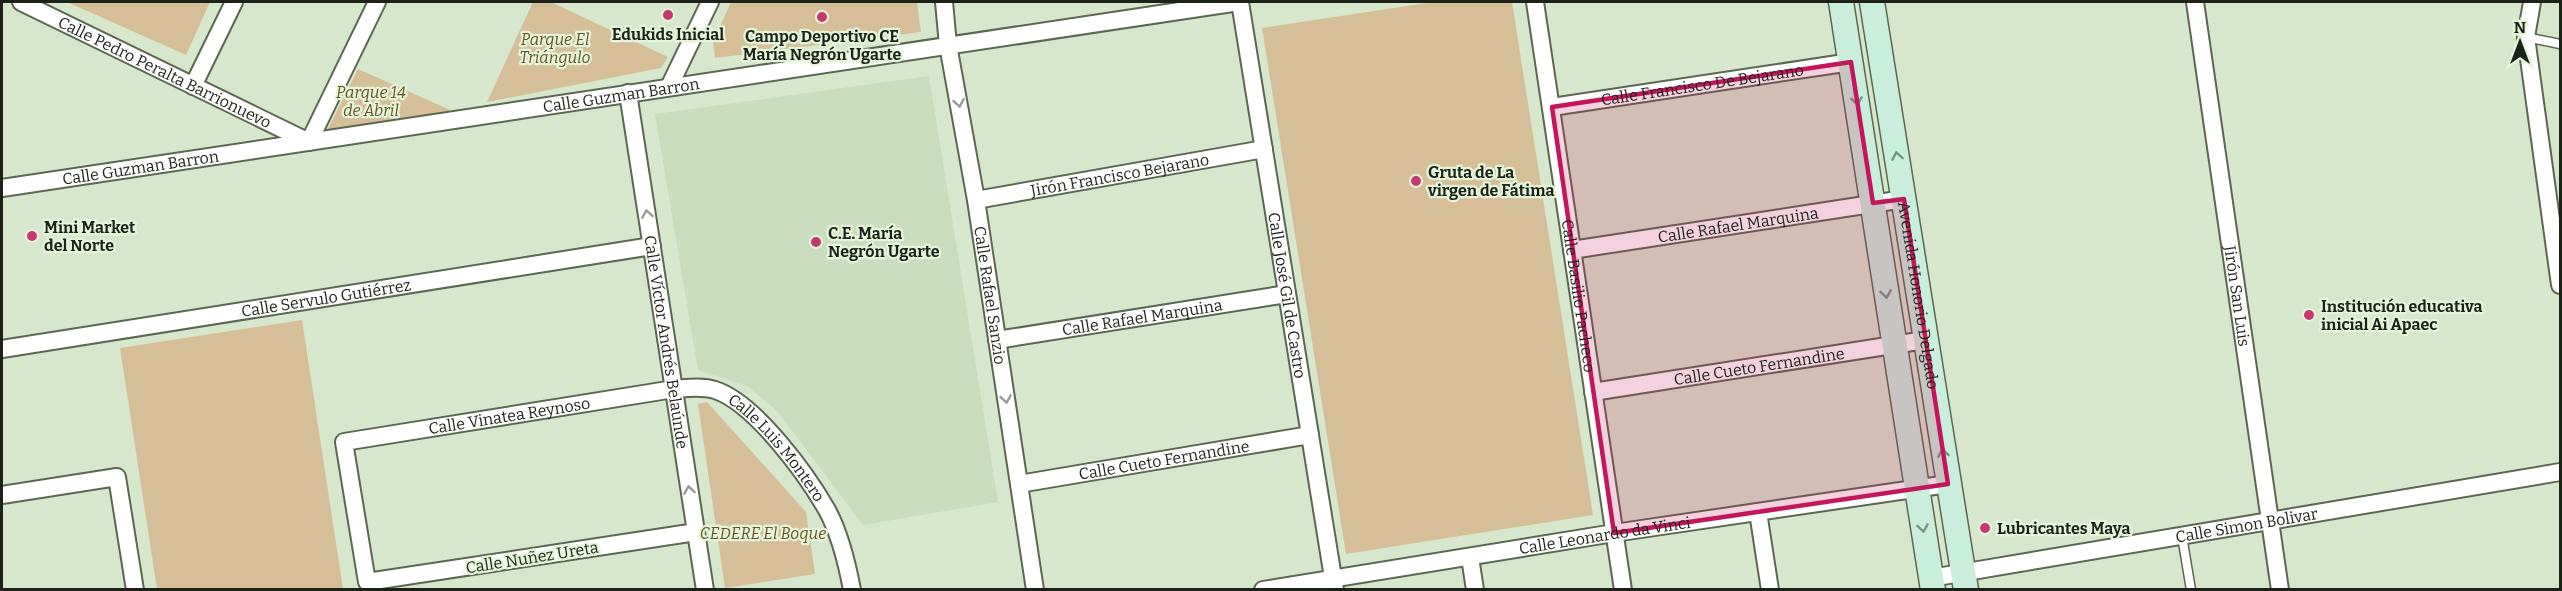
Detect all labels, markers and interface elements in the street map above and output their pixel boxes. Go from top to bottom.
marker: Edukids Inicial [661,8,675,22]
marker: Campo Deportivo CE María Negrón Ugarte [815,10,829,24]
north arrow [2490,12,2550,72]
street label: Calle Pedro Peralta Barrionuevo [55,13,274,132]
text: N [2514,18,2526,37]
place label: Edukids Inicial [612,25,724,44]
place label: Campo Deportivo CE María Negrón Ugarte [743,27,902,64]
park label: Parque El Triángulo [520,30,591,67]
street label: Calle Francisco De Bejarano [1600,60,1805,110]
street label: Calle Guzman Barron [542,74,701,117]
park label: Parque 14 de Abril [336,83,406,120]
one-way arrow [1850,95,1863,105]
one-way arrow [952,97,965,107]
street label: Calle Guzman Barron [61,147,220,189]
street label: Jirón Francisco Bejarano [1028,150,1210,200]
one-way arrow [1891,152,1904,162]
place label: Gruta de La virgen de Fátima [1427,163,1554,200]
marker: Gruta de La virgen de Fátima [1409,174,1423,188]
street label: Avenida Honorio Delgado [1894,200,1943,391]
street label: Calle Rafael Marquina [1657,203,1820,247]
one-way arrow [641,210,654,220]
street label: Calle José Gil de Castro [1264,211,1310,380]
place label: Mini Market del Norte [44,218,136,255]
street label: Calle Basilio Pacheco [1558,218,1599,374]
place label: C.E. María Negrón Ugarte [828,224,940,261]
street label: Calle Rafael Sanzio [970,225,1010,366]
marker: Mini Market del Norte [25,229,39,243]
street label: Calle Víctor Andrés Belaúnde [640,234,692,450]
marker: C.E. María Negrón Ugarte [809,235,823,249]
street label: Jirón San Luis [2220,243,2254,348]
street label: Calle Servulo Gutiérrez [240,275,413,321]
one-way arrow [1879,289,1892,298]
street label: Calle Rafael Marquina [1061,295,1224,340]
place label: Institución educativa inicial Ai Apaec [2321,297,2482,334]
marker: Institución educativa inicial Ai Apaec [2302,308,2316,322]
street label: Calle Cueto Fernandine [1672,344,1846,389]
street label: Calle Luis Montero [725,390,829,505]
street label: Calle Vinatea Reynoso [427,394,592,438]
one-way arrow [1000,394,1012,403]
street label: Calle Cueto Fernandine [1077,436,1251,484]
one-way arrow [1937,448,1950,458]
one-way arrow [684,486,696,495]
street label: Calle Simon Bolivar [2174,504,2319,547]
street label: Calle Leonardo da Vinci [1518,513,1692,558]
place label: Lubricantes Maya [1997,519,2130,538]
marker: Lubricantes Maya [1978,521,1992,535]
one-way arrow [1917,523,1929,532]
park label: CEDERE El Boque [700,524,826,543]
street label: Calle Nuñez Ureta [464,538,600,577]

